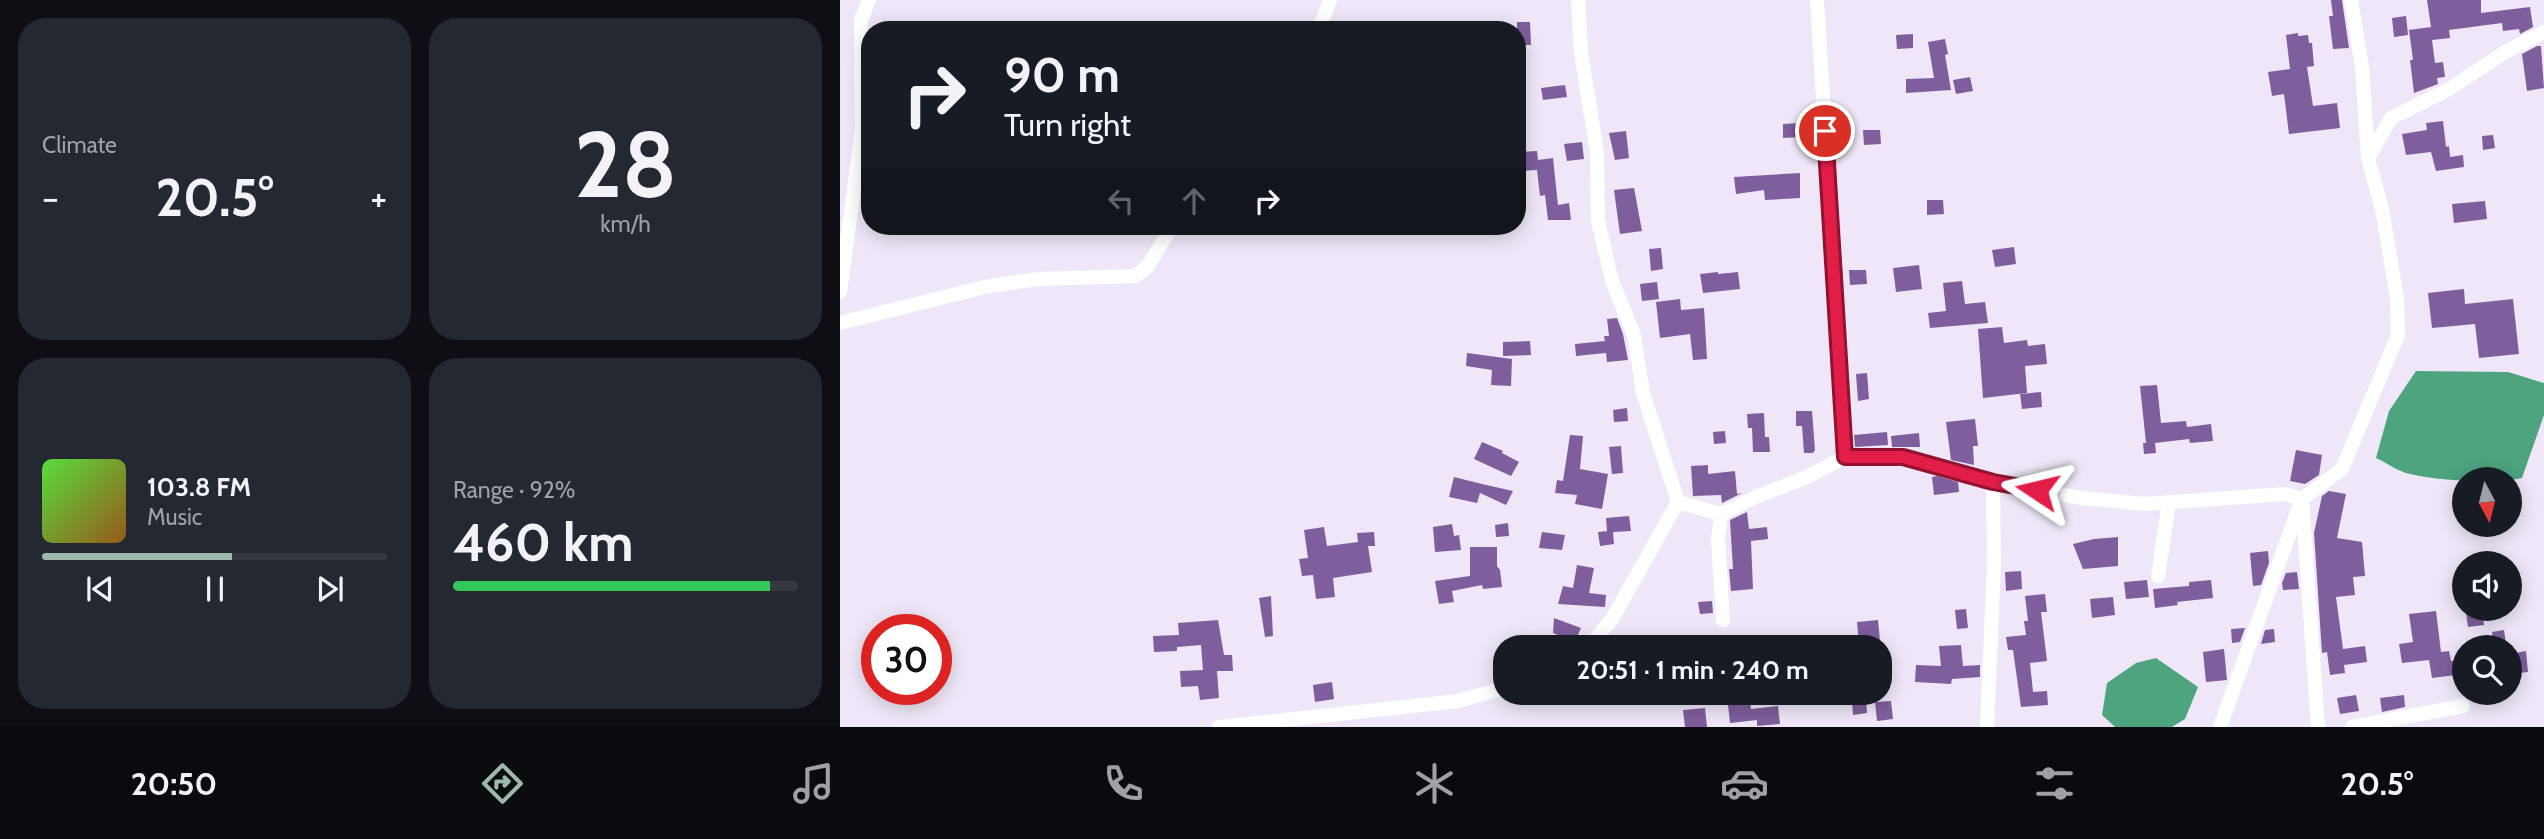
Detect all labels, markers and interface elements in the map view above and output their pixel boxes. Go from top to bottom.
text: 90 m [1004,45,1120,104]
icon: right [889,49,980,140]
pin [1795,101,1855,161]
text: Turn right [1004,105,1131,144]
text: 28 [574,109,677,220]
icon: arrive [1806,112,1844,150]
text: Climate [42,131,117,159]
text: 20.5° [155,166,274,229]
text: − [42,174,59,221]
text: + [370,174,387,221]
icon: left [1102,182,1140,220]
icon: ahead [1175,182,1213,220]
icon: right [1248,182,1286,220]
text: km/h [600,210,651,238]
position arrow [2000,453,2074,527]
north arrow [2452,467,2522,537]
map controls [2452,467,2522,705]
text: 103.8 FM [147,471,251,503]
text: Range · 92% [453,476,576,504]
text: Music [147,503,202,531]
text: 460 km [453,511,633,574]
button: sound [2452,551,2522,621]
icon: previous [81,570,119,608]
icon: pause [196,570,234,608]
icon: next [311,570,349,608]
speed limit sign: 30 [861,614,952,705]
button: search [2452,635,2522,705]
text: 20:51 · 1 min · 240 m [1576,654,1809,686]
icon: directions [478,759,527,808]
icon: music [789,759,838,808]
icon: phone [1099,759,1148,808]
icon: climate [1410,759,1459,808]
icon: car [1720,759,1769,808]
icon: filters [2030,759,2079,808]
text: 20:50 [131,764,217,803]
text: 20.5° [2341,764,2413,803]

